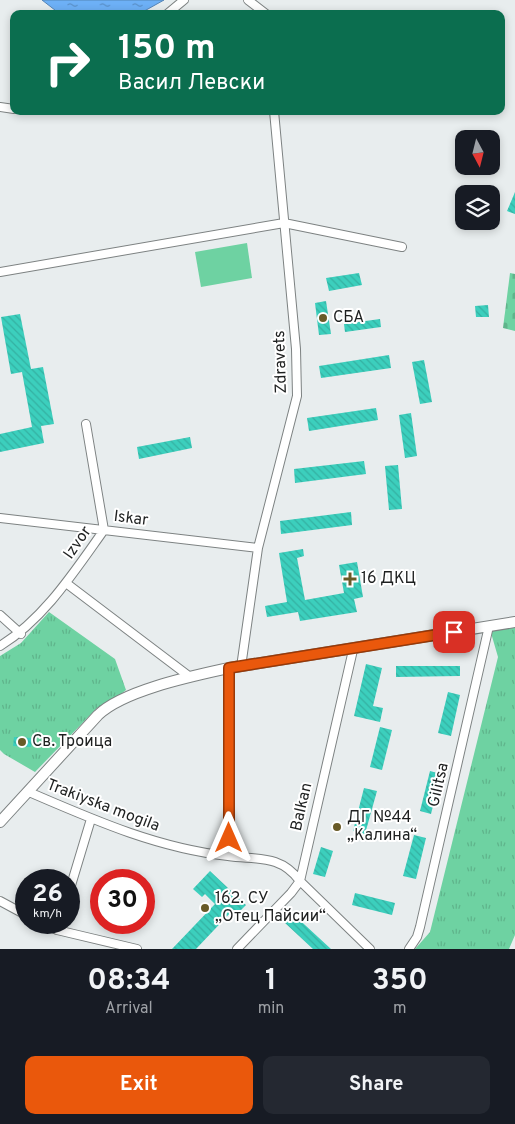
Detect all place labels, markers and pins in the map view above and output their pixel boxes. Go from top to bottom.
place label: СБА [333,308,364,328]
marker: СБА [317,312,329,324]
place label: 16 ДКЦ [361,569,416,589]
marker: 16 ДКЦ [343,572,357,586]
pin [433,611,475,653]
place label: Св. Троица [32,732,112,752]
marker: Св. Троица [16,736,28,748]
place label: ДГ №44 „Калина“ [347,808,417,846]
marker: ДГ №44 „Калина“ [331,821,343,833]
place label: 162. СУ „Отец Пайсии“ [215,889,326,927]
marker: 162. СУ „Отец Пайсии“ [199,902,211,914]

